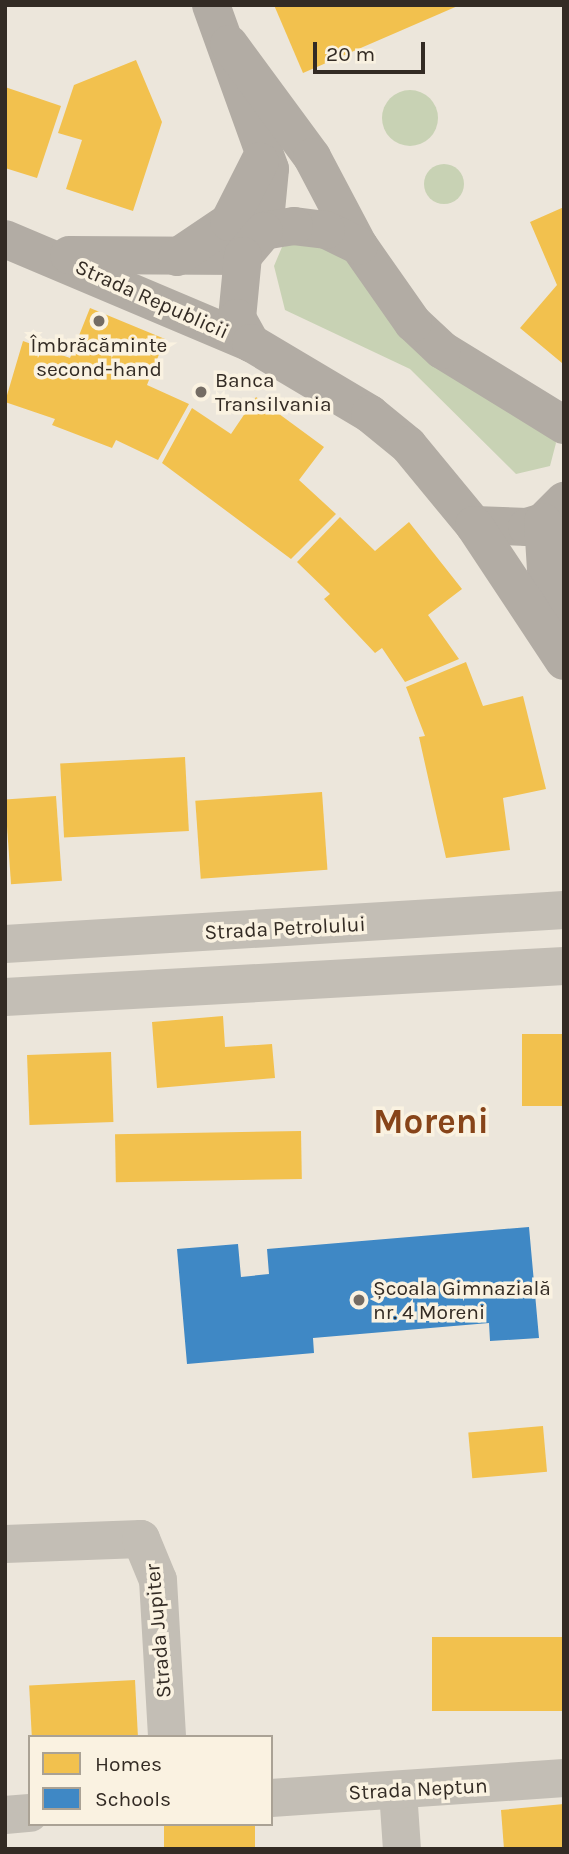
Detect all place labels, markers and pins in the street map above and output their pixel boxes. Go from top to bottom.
marker: Îmbrăcăminte second-hand [91,313,107,329]
place label: Îmbrăcăminte second-hand [31,332,167,382]
place label: Banca Transilvania [215,367,332,417]
marker: Banca Transilvania [193,384,209,400]
place label: Școala Gimnazială nr. 4 Moreni [373,1275,551,1325]
marker: Școala Gimnazială nr. 4 Moreni [351,1292,367,1308]

